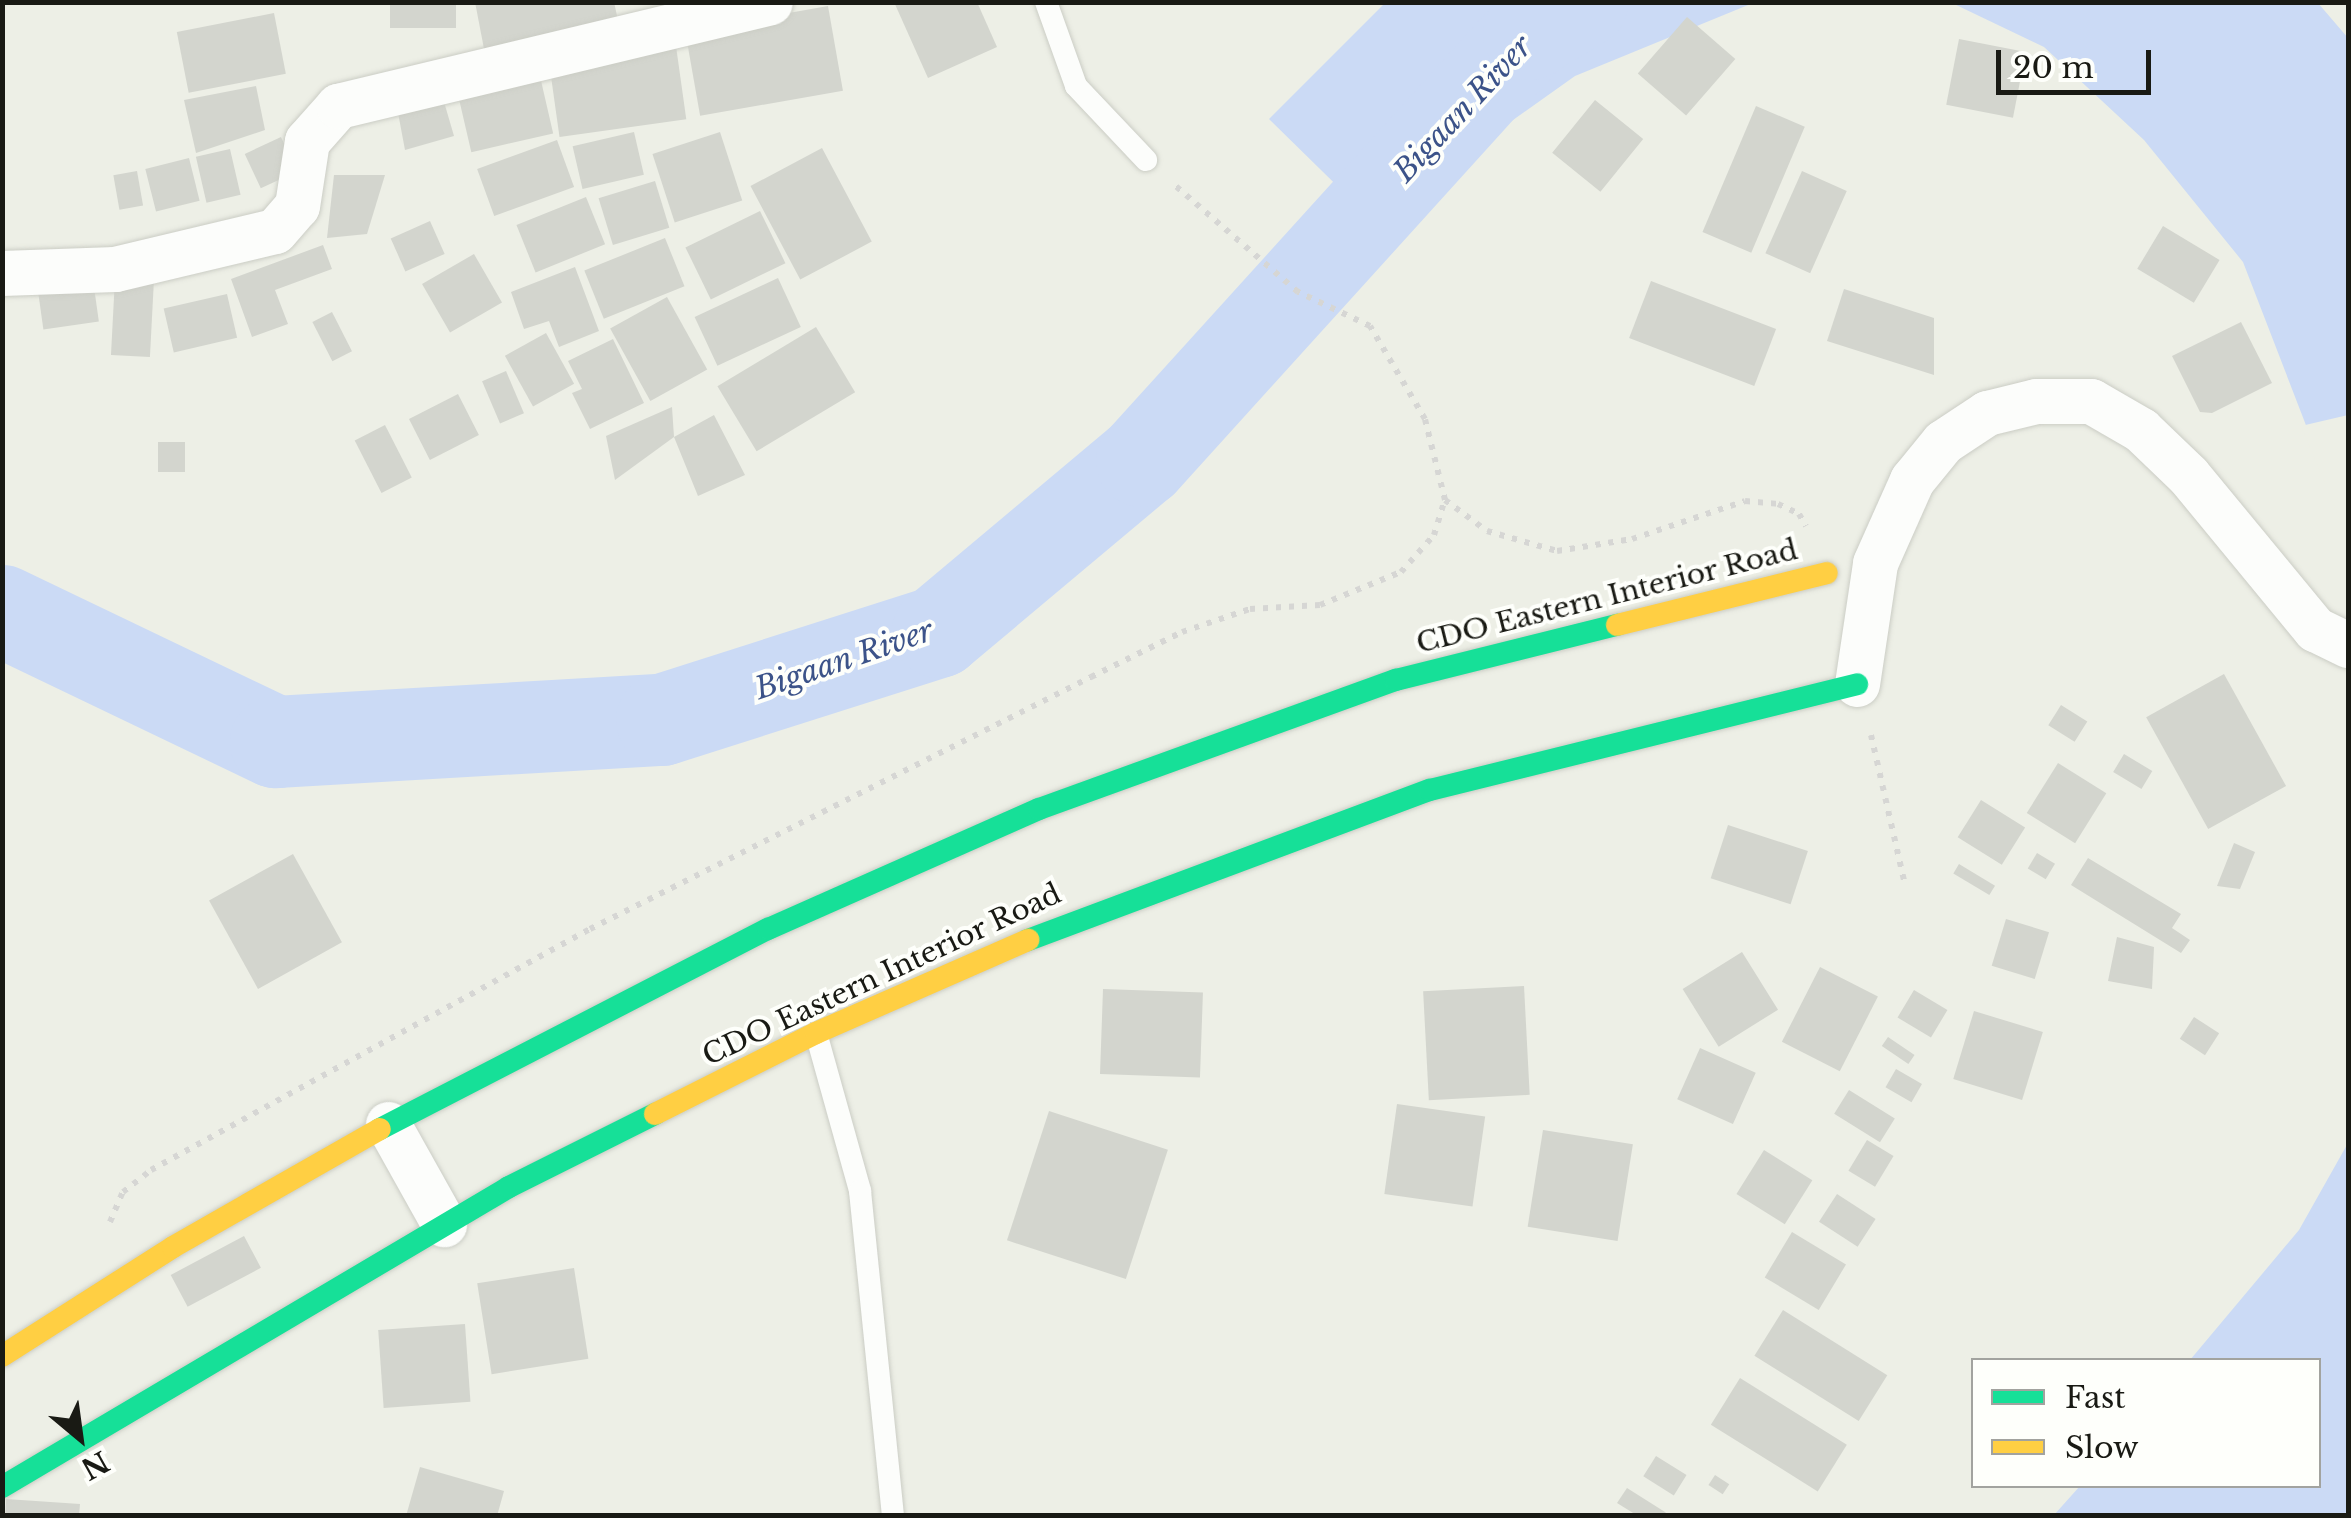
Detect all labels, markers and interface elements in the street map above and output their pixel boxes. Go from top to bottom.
water label: Bigaan River [1386,28,1540,190]
scale bar [2001,30,2156,92]
text: 20 m [2013,49,2094,86]
street label: CDO Eastern Interior Road [1413,533,1801,661]
water label: Bigaan River [750,613,938,707]
street label: CDO Eastern Interior Road [697,877,1067,1073]
legend [1971,1358,2321,1488]
text: Fast [2065,1379,2126,1416]
north arrow [30,1388,130,1488]
text: Slow [2065,1429,2139,1466]
text: N [75,1443,115,1486]

